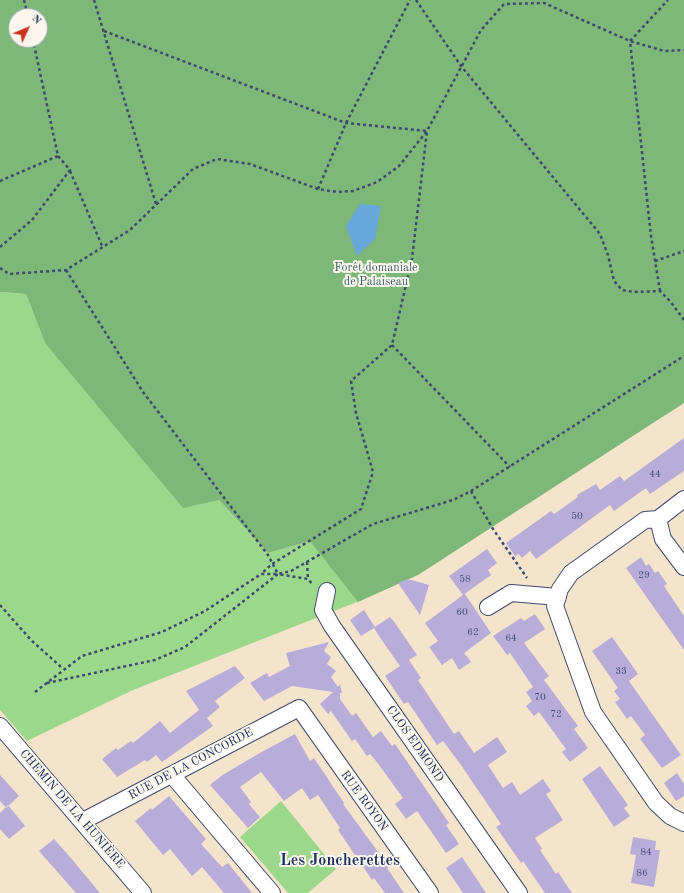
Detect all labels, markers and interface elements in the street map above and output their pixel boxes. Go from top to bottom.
north arrow [8,8,48,48]
text: N [29,13,43,27]
park label: Forêt domaniale de Palaiseau [334,261,418,289]
house number: 44 [649,468,661,480]
house number: 50 [571,510,583,522]
house number: 29 [638,569,650,581]
house number: 58 [459,573,471,585]
house number: 60 [456,606,468,618]
house number: 62 [467,626,479,638]
house number: 64 [505,632,517,644]
house number: 33 [615,665,627,677]
house number: 70 [534,691,546,703]
street label: CLOS EDMOND [383,703,447,785]
house number: 72 [550,708,562,720]
street label: RUE DE LA CONCORDE [126,725,256,803]
street label: CHEMIN DE LA HUNIÈRE [16,747,128,871]
street label: RUE ROYON [337,768,391,834]
house number: 84 [640,846,652,858]
district label: Les Joncherettes [280,851,400,871]
house number: 86 [636,867,648,879]

